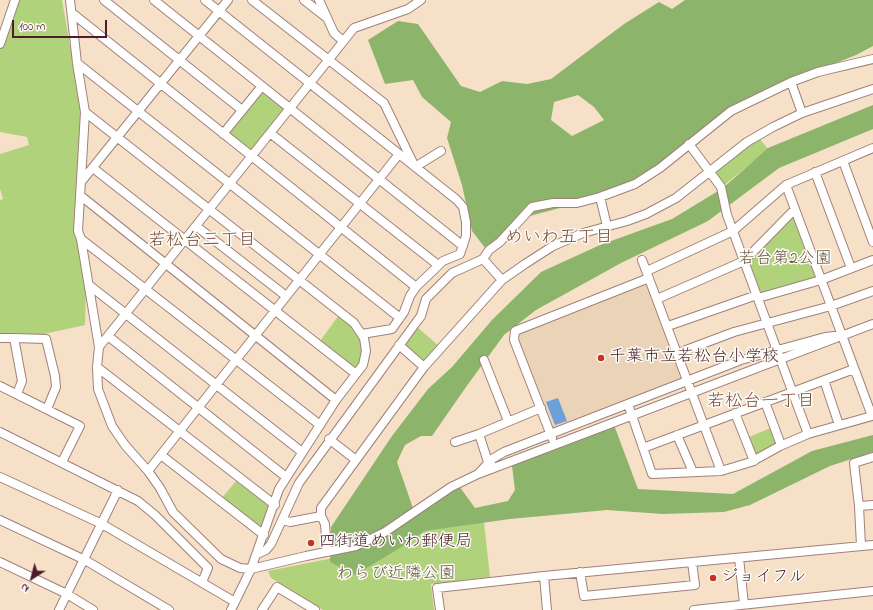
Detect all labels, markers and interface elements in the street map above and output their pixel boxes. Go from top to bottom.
scale bar [14,12,109,38]
text: 100 m [19,18,46,36]
district label: めいわ五丁目 [505,228,613,250]
district label: 若松台三丁目 [148,231,256,253]
park label: 若台第2公園 [738,250,832,270]
place label: 千葉市立若松台小学校 [609,348,779,368]
marker: 千葉市立若松台小学校 [596,353,606,363]
district label: 若松台一丁目 [707,392,815,414]
place label: 四街道めいわ郵便局 [319,533,472,553]
marker: 四街道めいわ郵便局 [306,538,316,548]
north arrow [12,558,52,598]
park label: わらび近隣公園 [337,565,455,585]
place label: ジョイフル [721,568,806,588]
marker: ジョイフル [708,573,718,583]
text: N [17,579,33,596]

